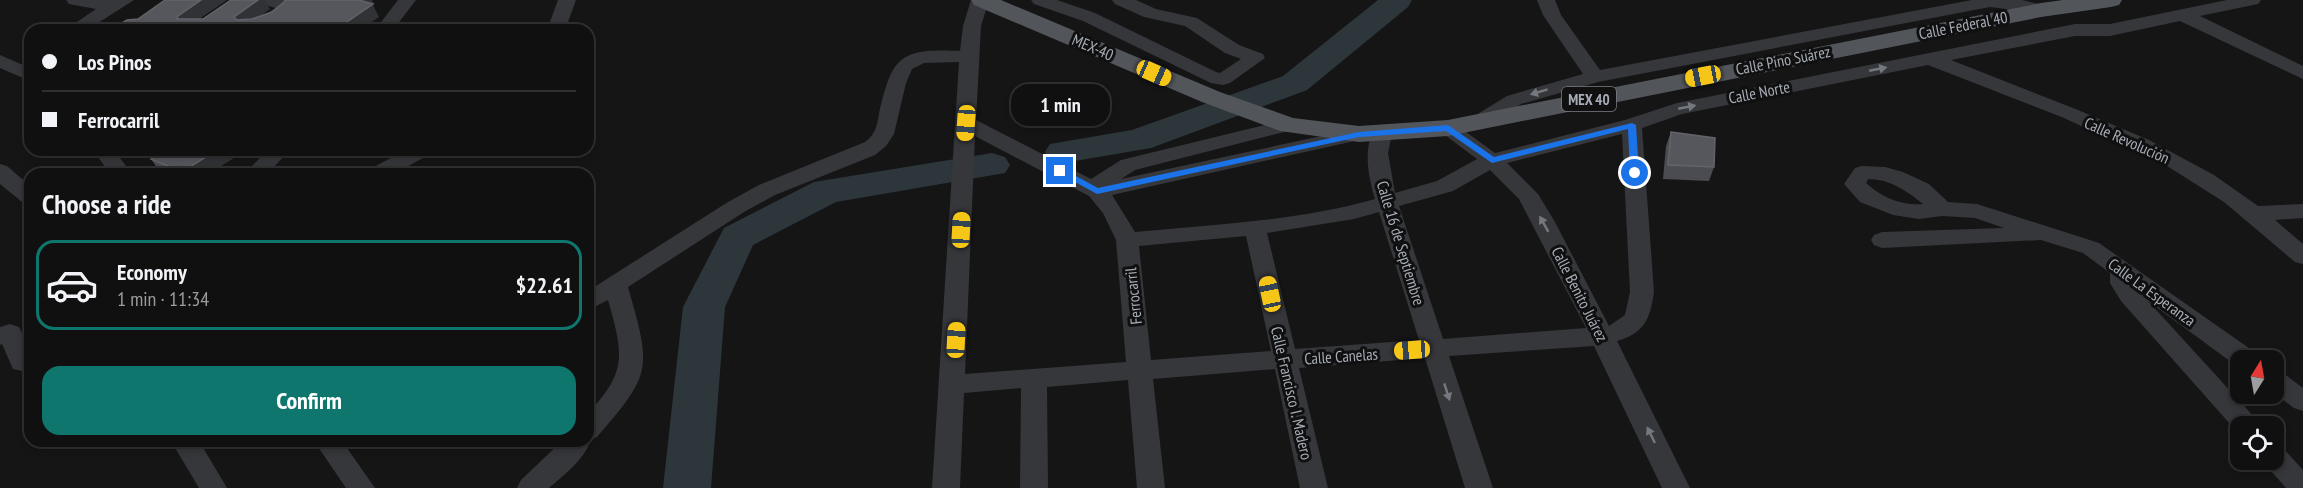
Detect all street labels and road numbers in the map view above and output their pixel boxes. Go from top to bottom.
street label: Calle Federal 40 [1917,7,2009,43]
street label: MEX-40 [1069,29,1117,65]
street label: Calle Pino Suárez [1734,41,1832,79]
street label: Calle Norte [1727,76,1791,108]
road number: MEX 40 [1562,87,1616,111]
street label: Calle Revolución [2081,112,2173,168]
street label: Calle 16 de Septiembre [1373,178,1429,308]
street label: Calle Benito Juárez [1547,243,1613,345]
street label: Calle La Esperanza [2104,254,2200,330]
street label: Ferrocarril [1120,266,1146,325]
street label: Calle Francisco I. Madero [1267,324,1317,462]
street label: Calle Canelas [1304,343,1378,369]

